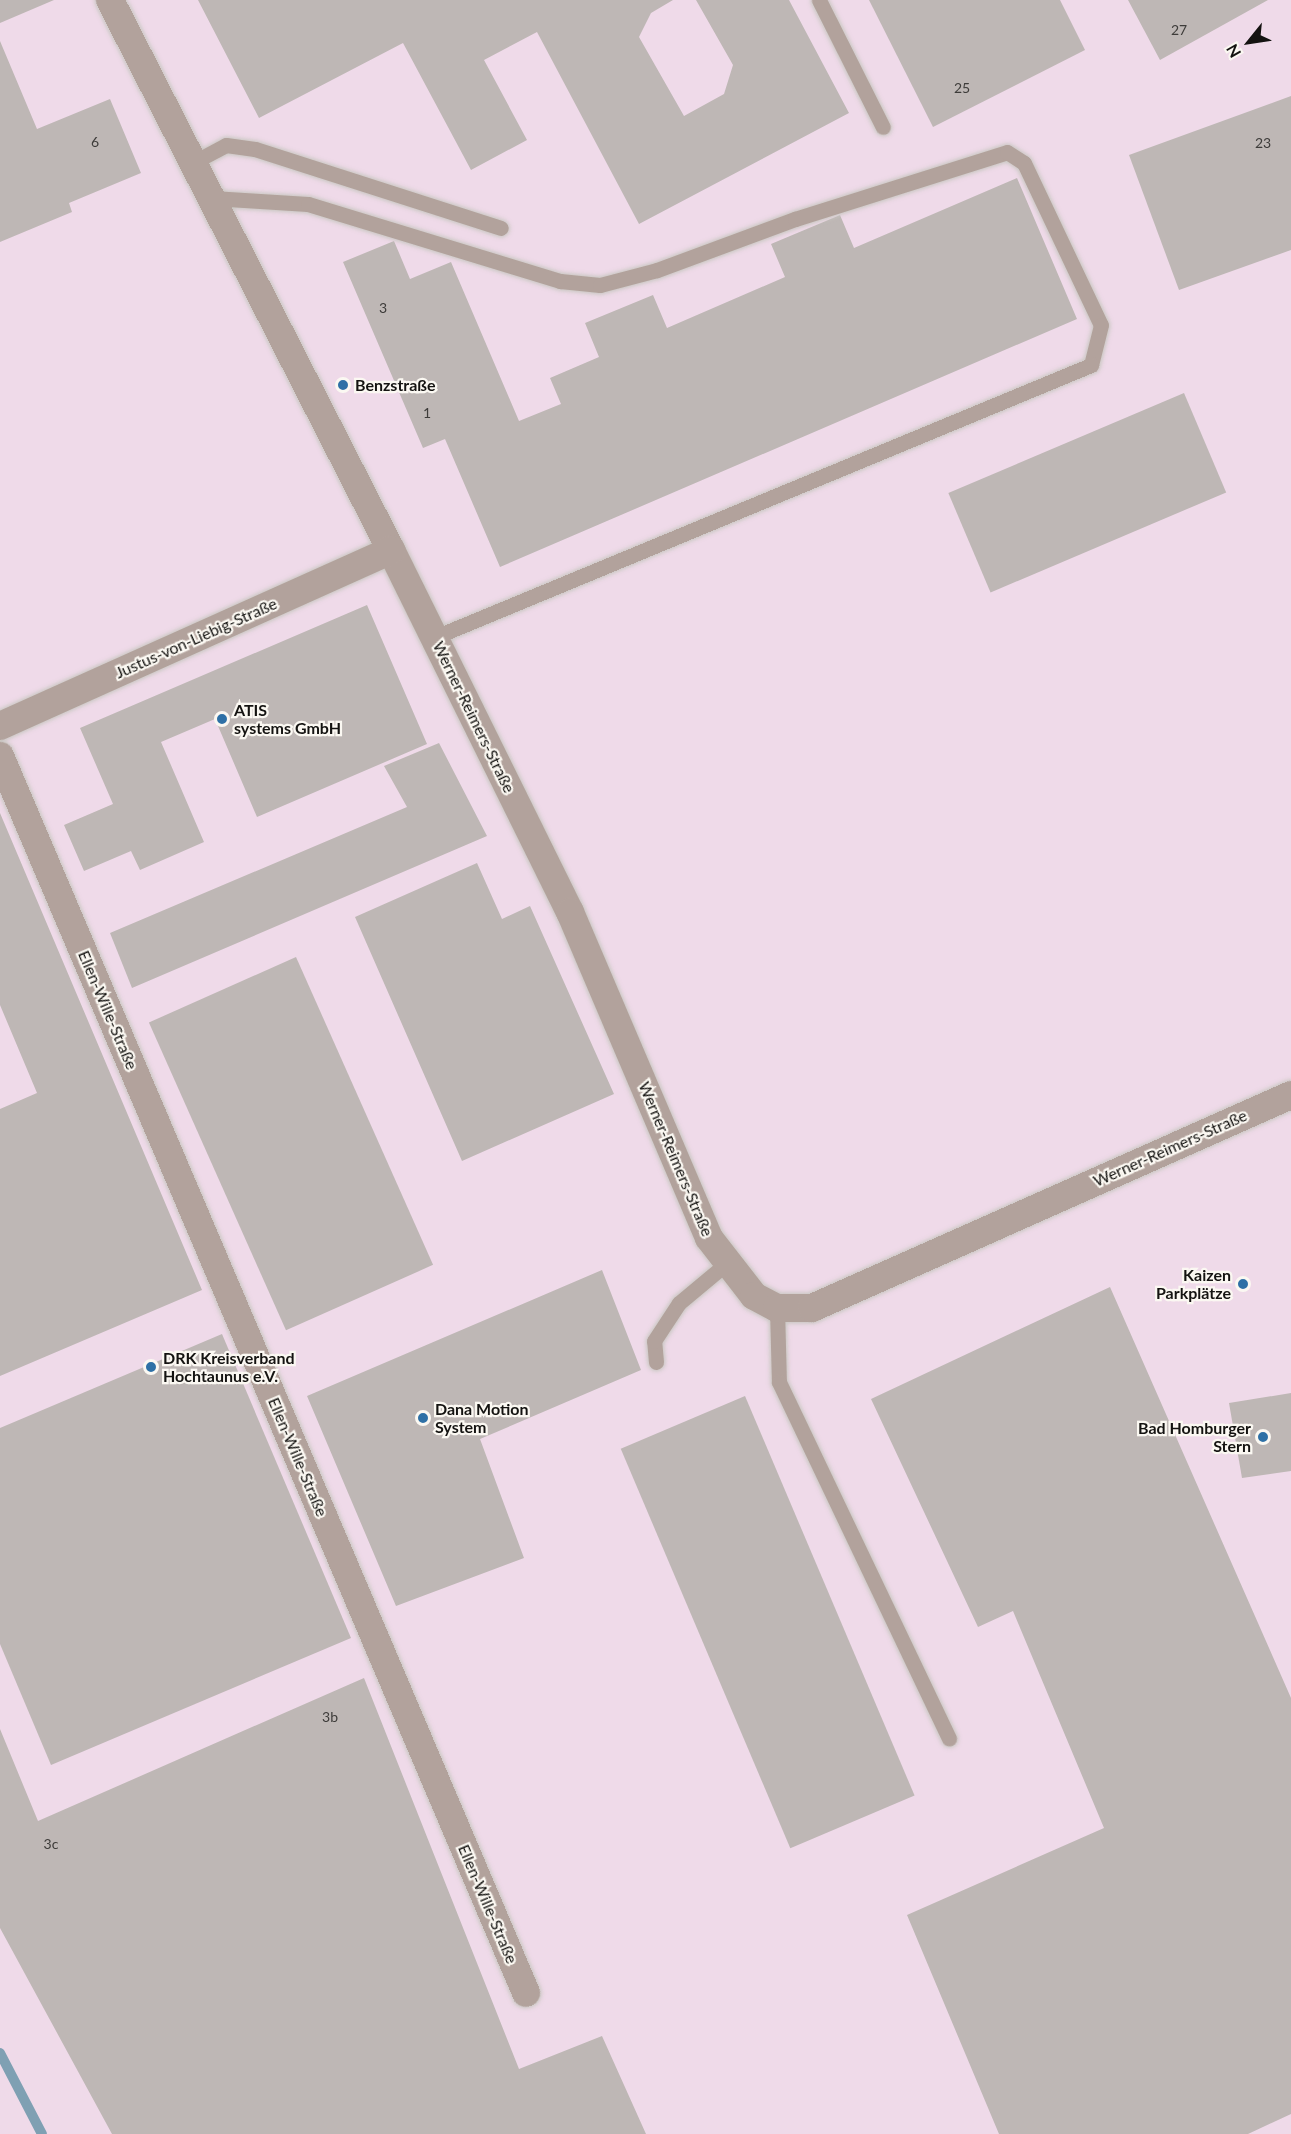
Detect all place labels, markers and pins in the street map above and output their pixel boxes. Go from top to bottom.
place label: Benzstraße [355,375,435,395]
marker: Benzstraße [336,378,350,392]
place label: ATIS systems GmbH [234,700,341,738]
marker: ATIS systems GmbH [215,712,229,726]
place label: Kaizen Parkplätze [1156,1265,1231,1303]
marker: Kaizen Parkplätze [1236,1277,1250,1291]
place label: DRK Kreisverband Hochtaunus e.V. [163,1348,295,1386]
marker: DRK Kreisverband Hochtaunus e.V. [144,1360,158,1374]
place label: Dana Motion System [435,1399,529,1437]
marker: Dana Motion System [416,1411,430,1425]
place label: Bad Homburger Stern [1138,1418,1251,1456]
marker: Bad Homburger Stern [1256,1430,1270,1444]

